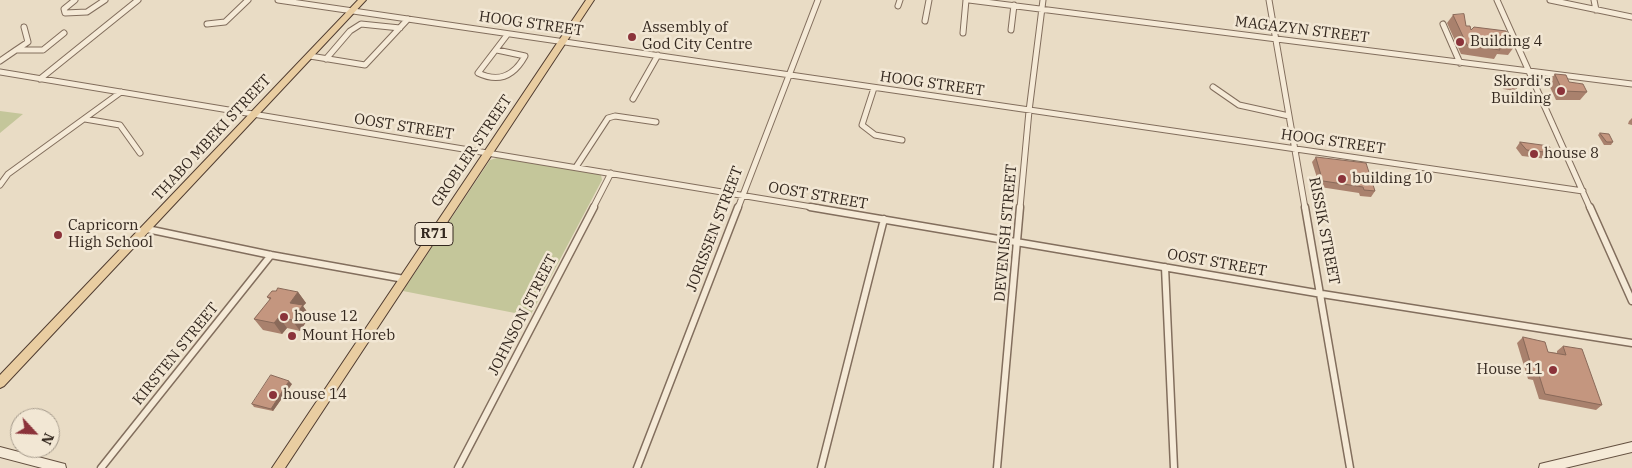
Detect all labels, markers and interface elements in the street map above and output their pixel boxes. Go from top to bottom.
street label: HOOG STREET [478,8,584,40]
street label: MAGAZYN STREET [1234,13,1370,47]
place label: Assembly of God City Centre [642,19,752,54]
marker: Assembly of God City Centre [626,31,638,43]
place label: Building 4 [1470,33,1542,51]
marker: Building 4 [1454,36,1466,48]
street label: HOOG STREET [879,68,985,100]
street label: THABO MBEKI STREET [149,71,275,205]
place label: Skordi's Building [1491,73,1551,108]
marker: Skordi's Building [1555,85,1567,97]
street label: GROBLER STREET [428,92,516,210]
street label: OOST STREET [353,110,455,144]
street label: HOOG STREET [1280,126,1386,158]
place label: house 8 [1544,145,1599,163]
marker: house 8 [1528,148,1540,160]
street label: DEVENISH STREET [991,163,1021,303]
street label: JORISSEN STREET [683,164,747,294]
place label: building 10 [1352,170,1433,188]
marker: building 10 [1336,173,1348,185]
street label: RISSIK STREET [1305,175,1343,287]
street label: OOST STREET [767,178,869,214]
place label: Capricorn High School [68,217,153,252]
road number: R71 [415,222,453,245]
marker: Capricorn High School [52,229,64,241]
street label: OOST STREET [1166,245,1268,281]
street label: JOHNSON STREET [485,252,561,378]
street label: KIRSTEN STREET [129,299,223,409]
place label: house 12 [294,308,358,326]
marker: house 12 [278,311,290,323]
place label: Mount Horeb [302,327,395,345]
marker: Mount Horeb [286,330,298,342]
place label: House 11 [1477,361,1543,379]
marker: House 11 [1547,364,1559,376]
place label: house 14 [283,386,347,404]
marker: house 14 [267,389,279,401]
north arrow [10,408,60,458]
text: N [37,430,58,448]

